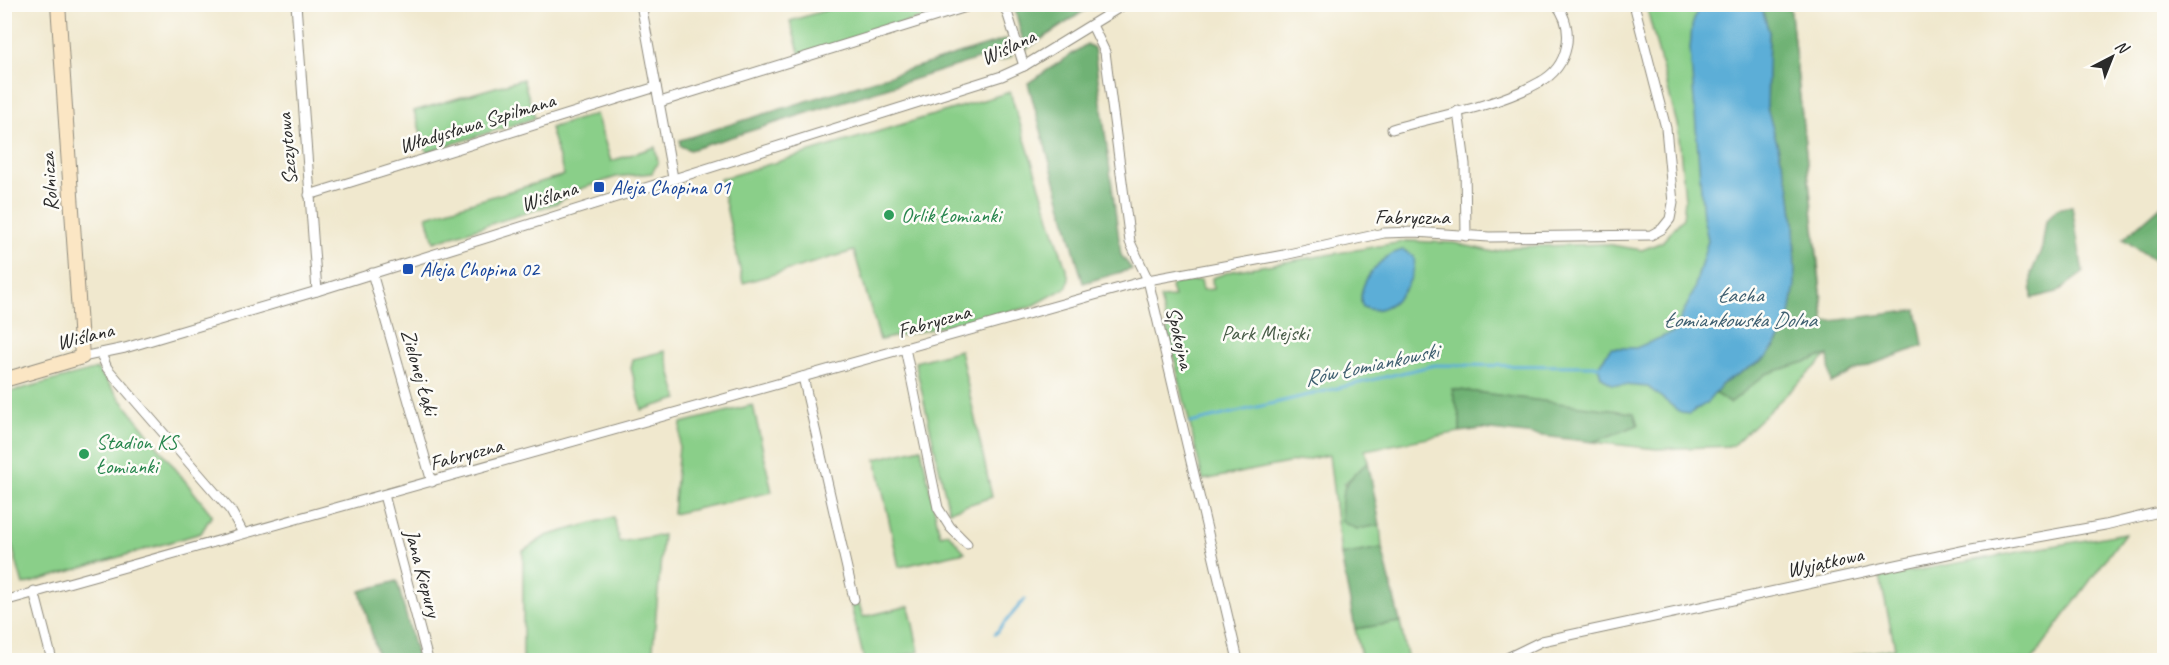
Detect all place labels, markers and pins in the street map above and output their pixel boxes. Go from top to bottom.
place label: Aleja Chopina 01 [611,174,732,200]
marker: Aleja Chopina 01 [592,180,606,194]
place label: Orlik Łomianki [901,202,1004,228]
marker: Orlik Łomianki [882,208,896,222]
place label: Aleja Chopina 02 [420,256,541,282]
marker: Aleja Chopina 02 [401,262,415,276]
place label: Stadion KS Łomianki [96,429,180,479]
marker: Stadion KS Łomianki [77,447,91,461]

